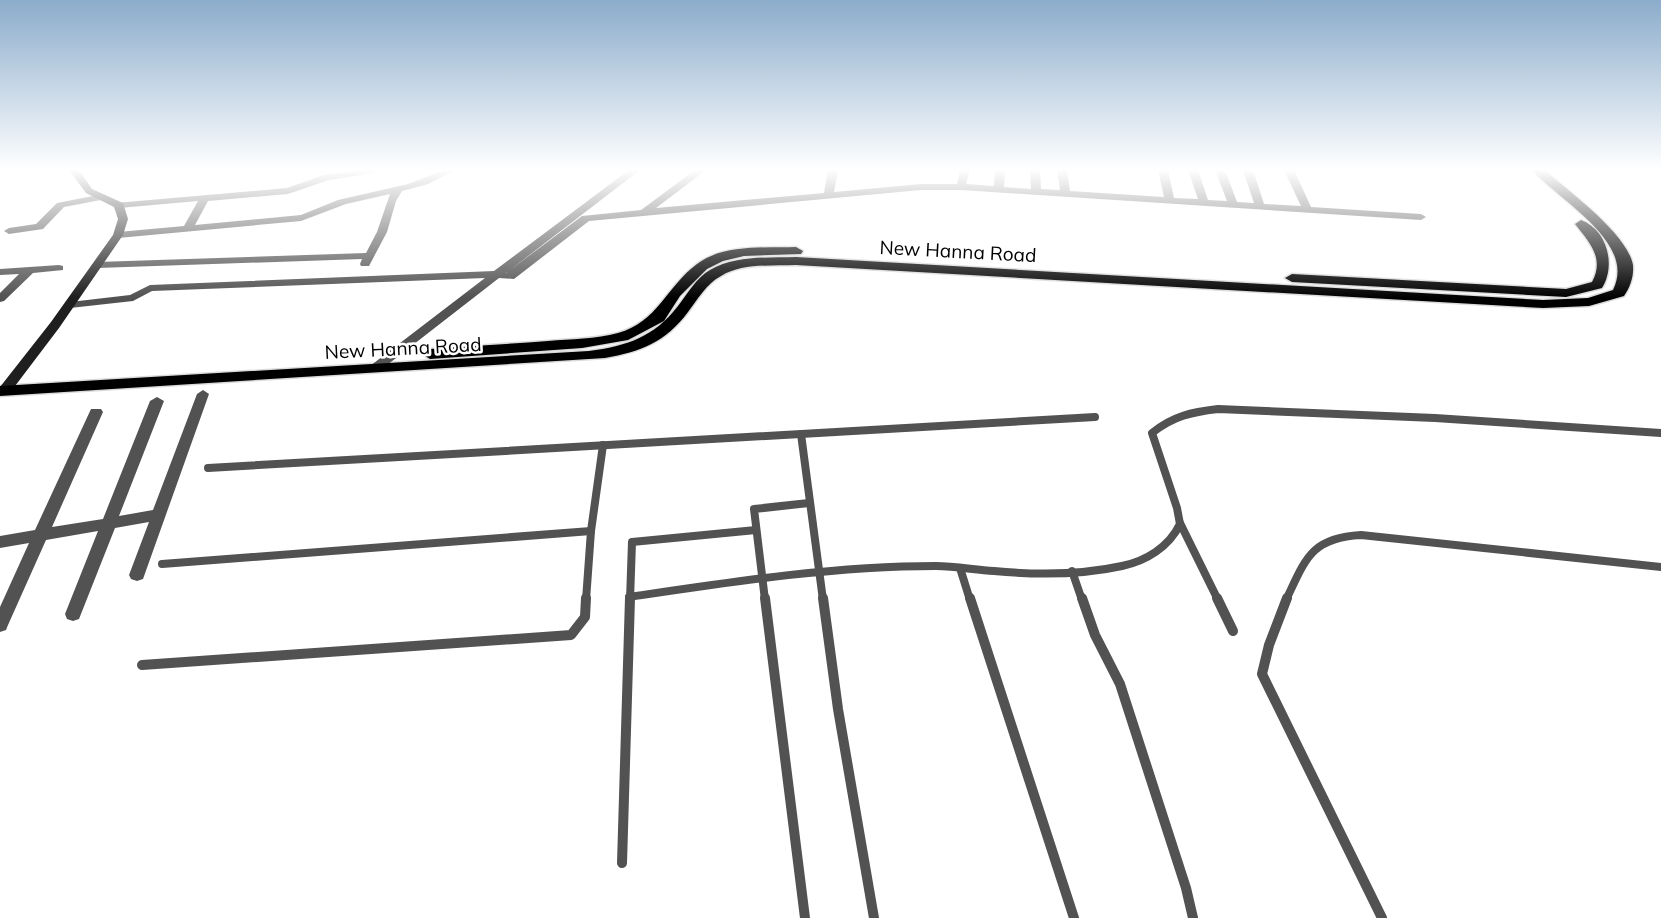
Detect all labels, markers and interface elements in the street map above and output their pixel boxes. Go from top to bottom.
street label: New Hanna Road [879,235,1037,267]
street label: New Hanna Road [324,332,482,364]

